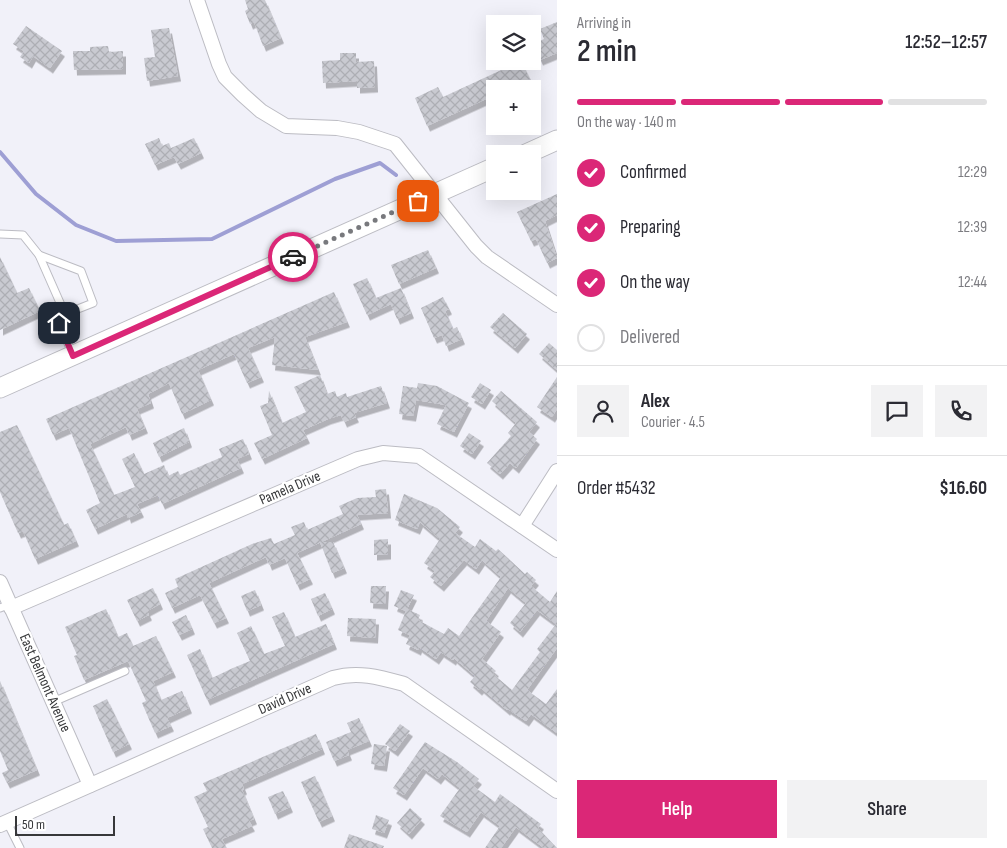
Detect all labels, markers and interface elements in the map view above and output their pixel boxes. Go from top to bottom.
text: Arriving in [577,14,631,33]
map controls [486,15,541,200]
button: layers [486,15,541,70]
text: 12:52–12:57 [905,31,987,54]
text: 2 min [577,32,637,71]
button: + [486,80,541,135]
text: On the way · 140 m [577,113,676,132]
button: − [486,145,541,200]
icon: check [577,159,605,187]
text: Confirmed [620,161,687,184]
text: 12:29 [958,163,987,182]
pin [397,180,439,222]
icon: bag [404,187,432,215]
icon: check [577,214,605,242]
text: Preparing [620,216,681,239]
text: 12:39 [958,218,987,237]
courier [268,232,318,282]
icon: car [279,243,307,271]
icon: check [577,269,605,297]
text: On the way [620,271,690,294]
text: 12:44 [958,273,987,292]
pin [38,302,80,344]
icon: home [45,309,73,337]
text: Delivered [620,326,680,349]
button: person [577,385,629,437]
button: chat [871,385,923,437]
button: phone [935,385,987,437]
text: Alex [641,390,670,413]
text: Courier · 4.5 [641,413,705,432]
street label: Pamela Drive [257,467,323,509]
text: Order #5432 [577,477,656,500]
text: $16.60 [939,477,987,500]
street label: East Belmont Avenue [15,631,75,735]
street label: David Drive [255,679,315,719]
button: Help [577,780,777,838]
button: Share [787,780,987,838]
scale bar [15,813,115,836]
text: 50 m [22,816,45,833]

